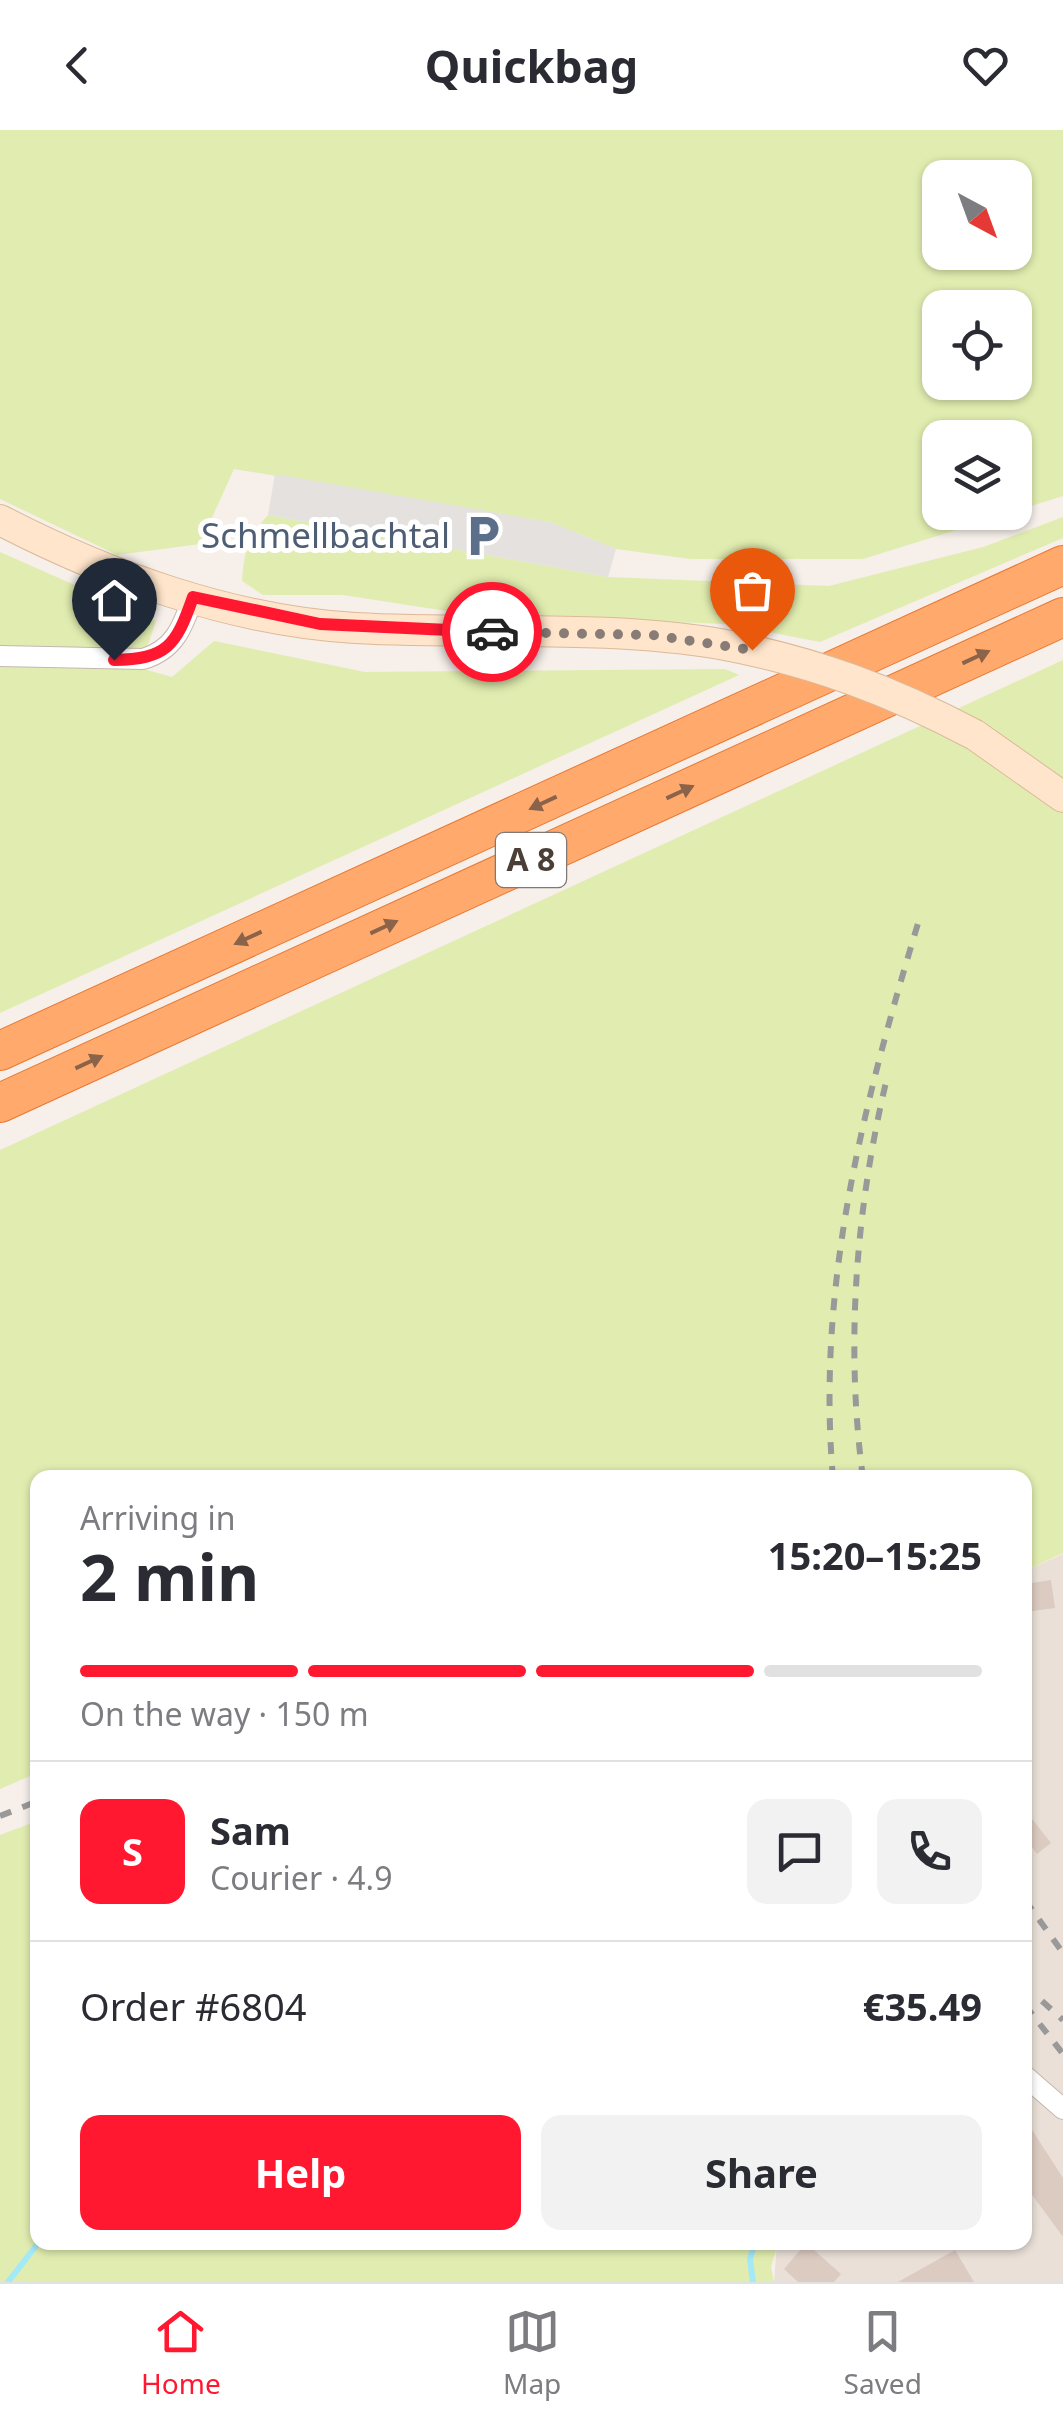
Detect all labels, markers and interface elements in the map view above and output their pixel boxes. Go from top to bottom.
text: Quickbag [425,35,638,96]
icon: back [50,38,105,93]
icon: heart [958,38,1013,93]
north arrow [922,160,1032,270]
map controls [922,160,1032,530]
button: locate [922,290,1032,400]
button: layers [922,420,1032,530]
place label: Schmellbachtal [201,511,450,558]
parking icon: Schmellbachtal [459,512,507,560]
pin [710,548,795,651]
pin [72,558,157,661]
icon: bag [725,563,780,618]
icon: home [87,573,142,628]
courier [442,582,542,682]
icon: car [465,605,520,660]
one-way arrow [961,649,991,665]
one-way arrow [665,784,695,800]
one-way arrow [528,794,557,811]
road number: A 8 [496,833,566,887]
one-way arrow [369,919,399,935]
one-way arrow [233,929,262,946]
one-way arrow [74,1054,104,1070]
text: Arriving in [80,1496,235,1539]
text: 15:20–15:25 [768,1529,982,1581]
text: 2 min [80,1532,259,1620]
text: On the way · 150 m [80,1692,369,1735]
button: chat [747,1799,852,1904]
button: phone [877,1799,982,1904]
text: Sam [210,1804,291,1856]
text: S [122,1825,143,1877]
text: Courier · 4.9 [210,1856,393,1899]
text: Order #6804 [80,1980,306,2032]
text: €35.49 [863,1980,982,2032]
button: Help [80,2115,521,2230]
button: Share [541,2115,982,2230]
tab: Home [141,2304,221,2402]
tab: Map [503,2304,561,2402]
tab: Saved [844,2304,922,2402]

